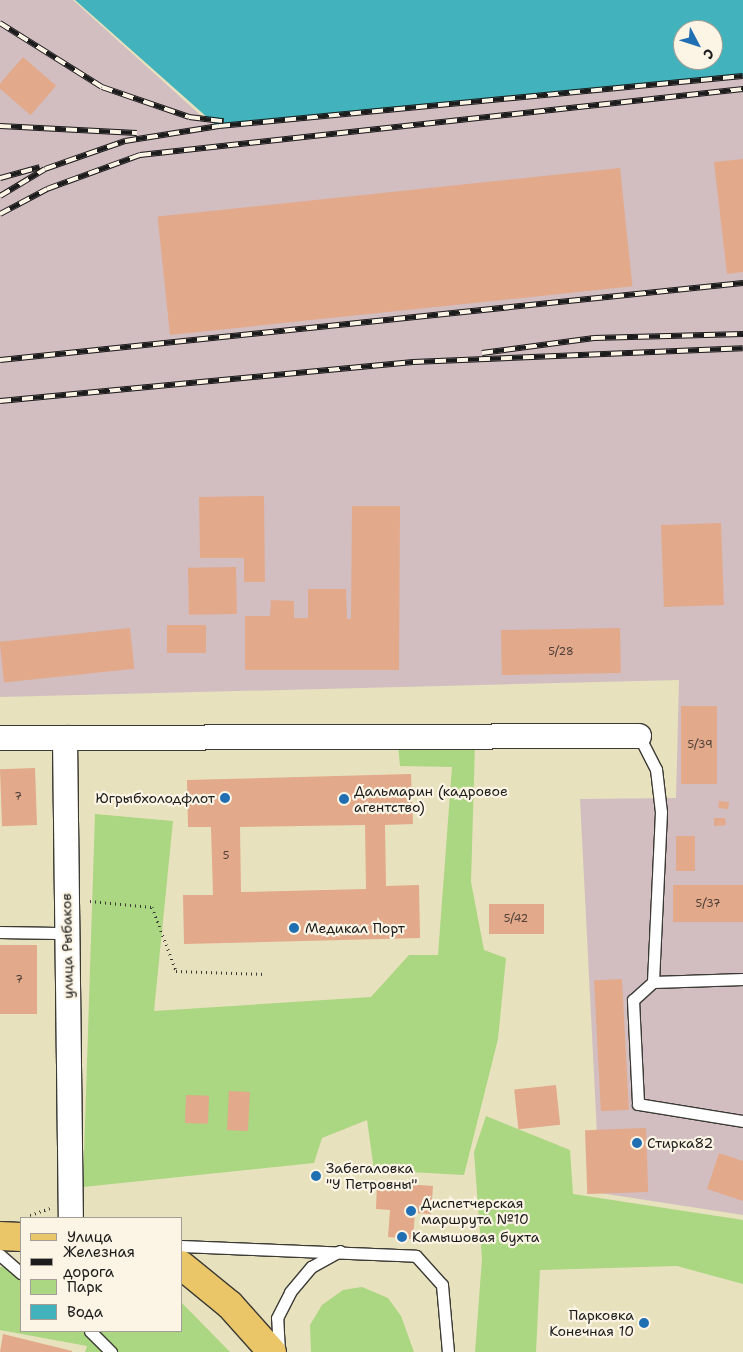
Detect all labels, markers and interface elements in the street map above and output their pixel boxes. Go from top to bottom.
north arrow [673,20,723,70]
text: С [699,45,718,63]
house number: 5/28 [548,645,574,659]
house number: 5/39 [687,738,713,752]
place label: Дальмарин (кадровое агентство) [354,783,508,816]
house number: 7 [14,790,22,804]
place label: Югрыбхолодфлот [95,790,215,806]
marker: Югрыбхолодфлот [219,792,231,804]
marker: Дальмарин (кадровое агентство) [338,793,350,805]
house number: 5 [223,849,229,863]
street label: улица Рыбаков [58,893,76,999]
house number: 5/37 [696,897,720,911]
house number: 5/42 [504,912,528,926]
place label: Медикал Порт [305,920,405,936]
marker: Медикал Порт [287,921,301,935]
house number: 7 [15,973,23,987]
place label: Стирка82 [647,1135,713,1151]
marker: Стирка82 [631,1137,643,1149]
place label: Забегаловка "У Петровны" [326,1160,417,1192]
marker: Забегаловка "У Петровны" [310,1170,322,1182]
place label: Диспетчерская маршрута №10 [421,1195,529,1228]
marker: Диспетчерская маршрута №10 [405,1205,417,1217]
legend [20,1217,182,1332]
text: Улица [67,1227,112,1247]
place label: Камышовая бухта [412,1229,539,1245]
marker: Камышовая бухта [396,1231,408,1243]
text: Железная дорога [63,1242,135,1282]
text: Парк [67,1277,103,1297]
text: Вода [67,1302,103,1322]
place label: Парковка Конечная 10 [549,1307,634,1340]
marker: Парковка Конечная 10 [638,1317,650,1329]

